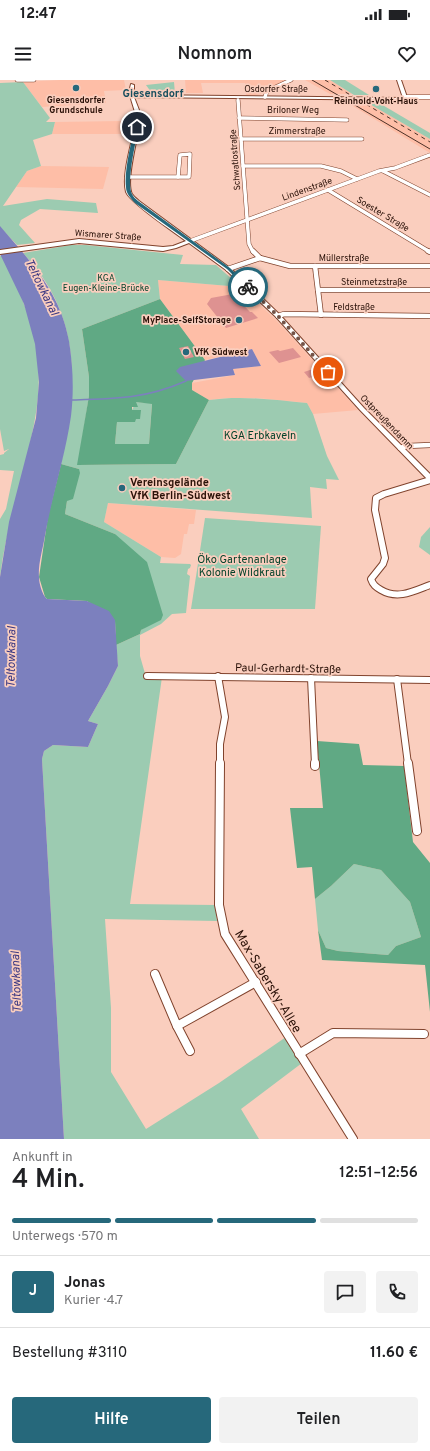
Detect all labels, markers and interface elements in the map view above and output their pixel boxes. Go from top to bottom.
text: 12:47 [20,5,57,24]
icon: menu [12,43,34,65]
text: Nomnom [178,43,252,66]
icon: heart [396,43,418,65]
marker: Giesensdorfer Grundschule [71,83,81,93]
street label: Osdorfer Straße [244,84,308,95]
marker: Reinhold-Voht-Haus [371,84,381,94]
district label: Giesensdorf [122,87,184,101]
place label: Giesensdorfer Grundschule [47,95,106,116]
place label: Reinhold-Voht-Haus [334,96,418,107]
street label: Briloner Weg [267,105,319,116]
pin [120,110,154,144]
icon: home [126,116,148,138]
street label: Zimmerstraße [268,126,326,137]
street label: Schwatlostraße [228,129,243,191]
street label: Lindenstraße [281,175,334,204]
street label: Soester Straße [354,194,411,235]
street label: Wismarer Straße [74,228,142,243]
street label: Müllerstraße [319,253,369,264]
water label: Teltowkanal [20,256,62,319]
courier [228,267,268,307]
park label: KGA Eugen-Kleine-Brücke [63,273,149,294]
icon: bike [237,276,259,298]
street label: Steinmetzstraße [341,277,407,288]
street label: Feldstraße [333,302,375,313]
place label: MyPlace-SelfStorage [143,315,231,326]
marker: MyPlace-SelfStorage [234,315,244,325]
marker: VfK Südwest [181,347,191,357]
place label: VfK Südwest [194,347,248,358]
pin [311,355,345,389]
icon: bag [317,361,339,383]
street label: Ostpreußendamm [358,393,416,452]
park label: KGA Erbkaveln [224,429,296,443]
place label: Vereinsgelände VfK Berlin-Südwest [130,476,231,503]
marker: Vereinsgelände VfK Berlin-Südwest [117,483,127,493]
park label: Öko Gartenanlage Kolonie Wildkraut [197,552,287,580]
water label: Teltowkanal [3,625,21,688]
street label: Paul-Gerhardt-Straße [235,661,341,677]
street label: Max-Sabersky-Allee [230,928,304,1036]
water label: Teltowkanal [8,950,26,1013]
text: Ankunft in [12,1150,73,1166]
text: 4 Min. [12,1164,84,1197]
text: 12:51–12:56 [339,1164,418,1183]
text: Unterwegs · 570 m [12,1229,118,1245]
button: chat [324,1271,366,1313]
button: phone [376,1271,418,1313]
text: Jonas [64,1274,105,1293]
text: J [29,1282,37,1301]
text: Kurier · 4.7 [64,1293,123,1309]
text: Bestellung #3110 [12,1344,127,1363]
text: 11.60 € [370,1344,418,1363]
button: Hilfe [12,1397,211,1443]
button: Teilen [219,1397,418,1443]

